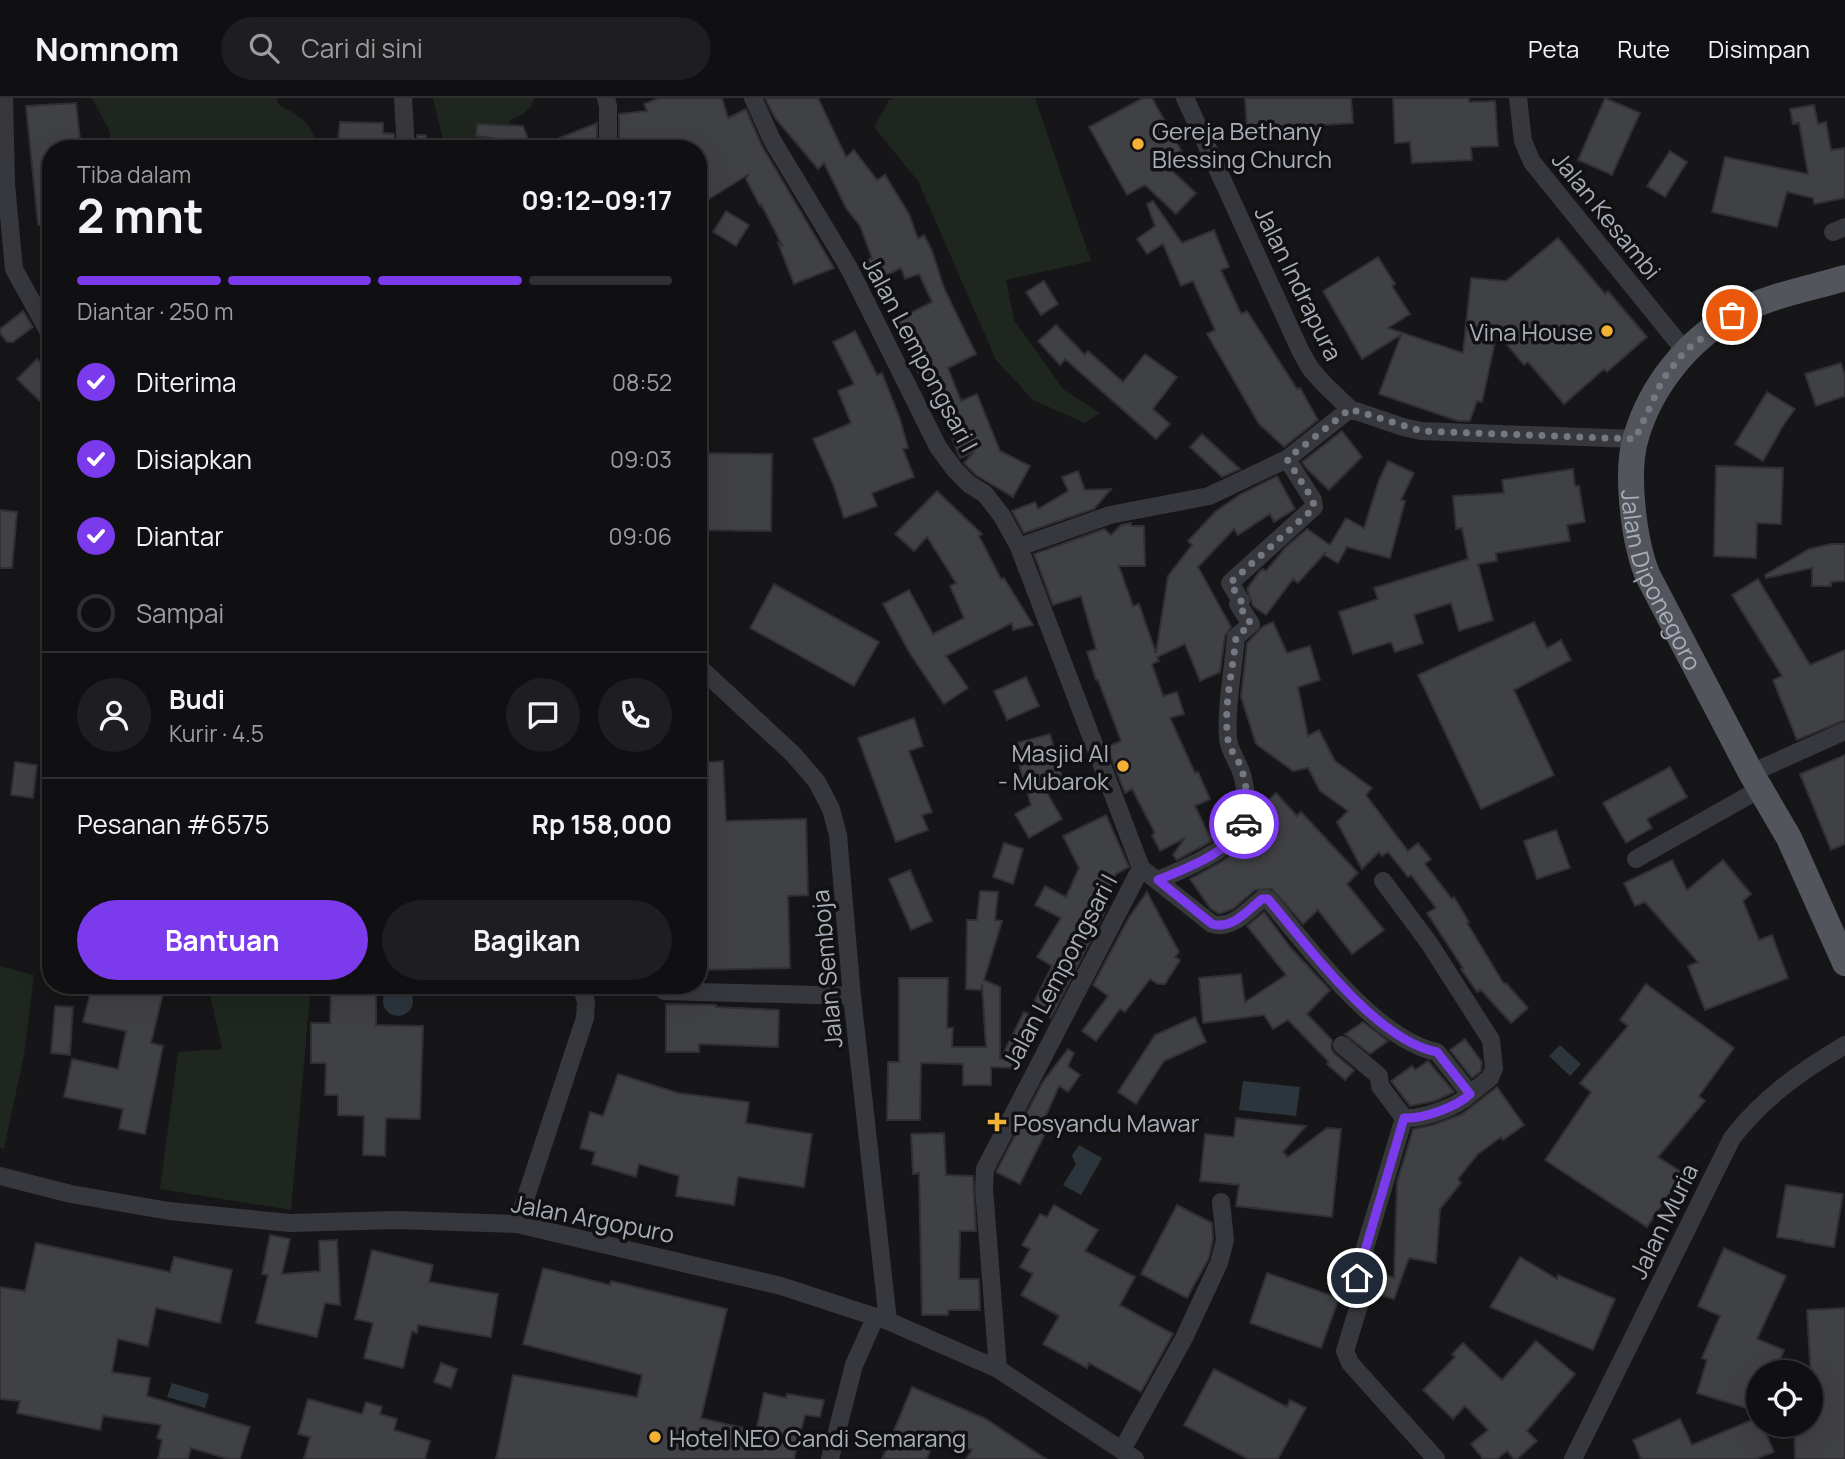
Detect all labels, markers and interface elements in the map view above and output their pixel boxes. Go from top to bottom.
search box [221,17,711,80]
text: Nomnom [35,26,179,71]
icon: search [245,29,283,67]
text: Cari di sini [301,30,423,66]
text: Peta [1528,32,1579,65]
text: Rute [1617,32,1670,65]
text: Disimpan [1708,32,1810,65]
place label: Gereja Bethany Blessing Church [1152,114,1332,175]
marker: Gereja Bethany Blessing Church [1130,136,1146,152]
street label: Jalan Kesambi [1545,144,1669,286]
text: Tiba dalam [77,158,191,190]
text: 09:12–09:17 [521,182,672,218]
text: 2 mnt [77,184,204,247]
street label: Jalan Indrapura [1247,200,1351,366]
street label: Jalan Lempongsari I [856,251,986,457]
pin [1702,285,1762,345]
text: Diantar · 250 m [77,295,233,327]
icon: bag [1713,296,1751,334]
place label: Vina House [1469,315,1593,348]
marker: Vina House [1599,323,1615,339]
icon: check [77,363,115,401]
text: Diterima [136,364,237,400]
text: 08:52 [612,366,672,398]
icon: check [77,440,115,478]
text: Disiapkan [136,441,252,477]
text: 09:03 [610,443,672,475]
street label: Jalan Diponegoro [1615,489,1711,676]
icon: check [77,517,115,555]
text: Diantar [136,518,224,554]
text: 09:06 [609,520,672,552]
text: Sampai [136,595,224,631]
button: person [77,678,151,752]
button: chat [506,678,580,752]
button: phone [598,678,672,752]
text: Budi [169,681,225,717]
text: Kurir · 4.5 [169,717,264,749]
place label: Masjid Al - Mubarok [998,736,1110,797]
marker: Masjid Al - Mubarok [1115,758,1131,774]
courier [1209,789,1279,859]
icon: car [1225,805,1263,843]
text: Pesanan #6575 [77,806,270,842]
text: Rp 158,000 [532,806,672,842]
street label: Jalan Lempongsari I [994,868,1124,1074]
street label: Jalan Semboja [803,888,849,1050]
button: Bantuan [77,900,368,980]
button: Bagikan [382,900,672,980]
place label: Posyandu Mawar [1013,1106,1200,1139]
marker: Posyandu Mawar [987,1112,1007,1132]
street label: Jalan Muria [1621,1158,1705,1284]
street label: Jalan Argopuro [509,1186,677,1250]
pin [1327,1248,1387,1308]
icon: home [1338,1259,1376,1297]
map controls [1746,1360,1823,1437]
button: locate [1746,1360,1823,1437]
place label: Hotel NEO Candi Semarang [669,1421,966,1454]
marker: Hotel NEO Candi Semarang [647,1429,663,1445]

